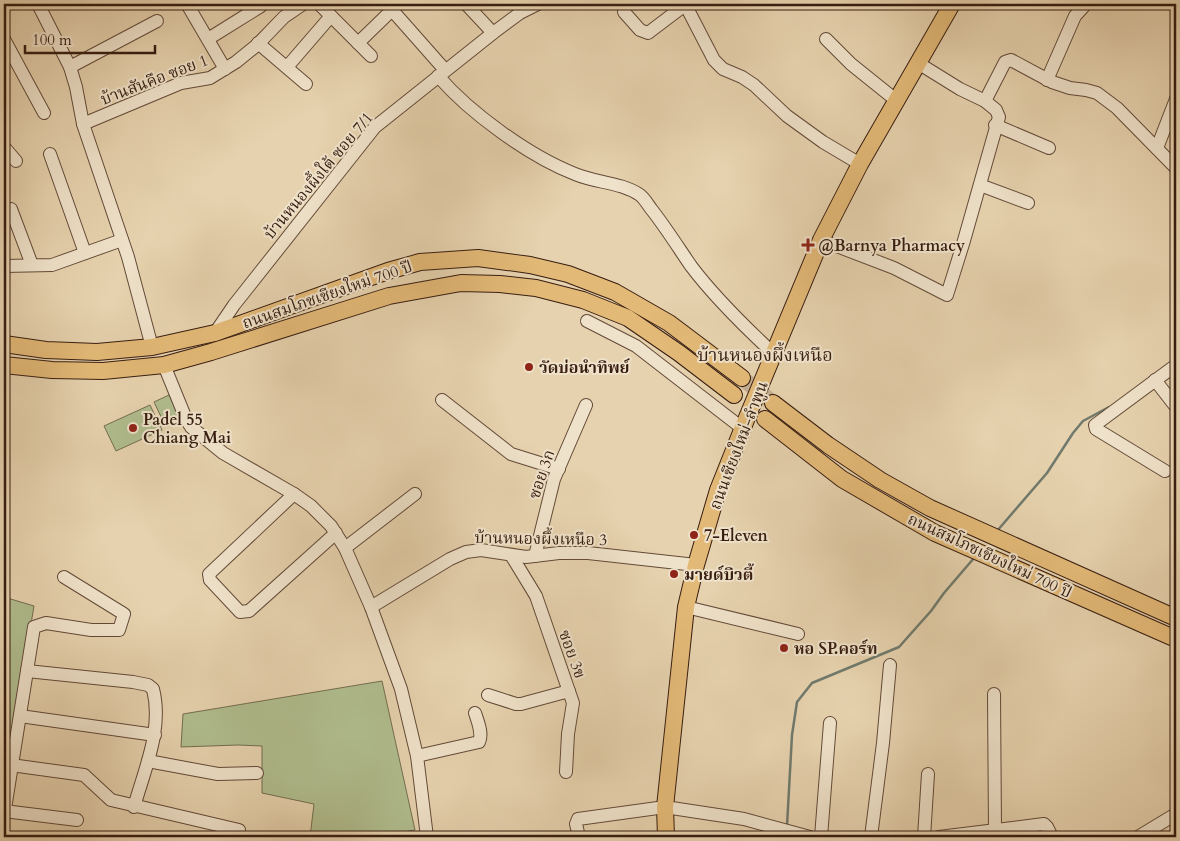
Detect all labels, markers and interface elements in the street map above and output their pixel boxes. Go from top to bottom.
scale bar [25,22,155,54]
text: 100 m [32,30,72,50]
street label: บ้านสันคือ ซอย 1 [97,49,211,111]
street label: บ้านหนองผึ้งใต้ ซอย 7/1 [258,107,378,244]
place label: @Barnya Pharmacy [818,235,965,257]
marker: @Barnya Pharmacy [802,239,814,251]
street label: ถนนสมโภชเชียงใหม่ 700 ปี [239,255,415,334]
district label: บ้านหนองผึ้งเหนือ [697,341,833,368]
place label: วัดบ่อนำทิพย์ [539,357,631,379]
marker: วัดบ่อนำทิพย์ [523,361,535,373]
street label: ถนนเชียงใหม่-ลำพูน [704,378,774,513]
place label: Padel 55 Chiang Mai [143,409,231,449]
marker: Padel 55 Chiang Mai [127,422,139,434]
street label: ซอย 3ก [523,447,561,502]
street label: ถนนสมโภชเชียงใหม่ 700 ปี [904,508,1075,604]
place label: 7-Eleven [704,525,768,547]
street label: บ้านหนองผึ้งเหนือ 3 [474,526,608,551]
marker: 7-Eleven [688,529,700,541]
place label: มายด์บิวตี้ [684,563,754,586]
marker: มายด์บิวตี้ [668,568,680,580]
street label: ซอย 3ข [553,627,591,682]
place label: หอ SP.คอร์ท [794,638,878,660]
marker: หอ SP.คอร์ท [778,642,790,654]

